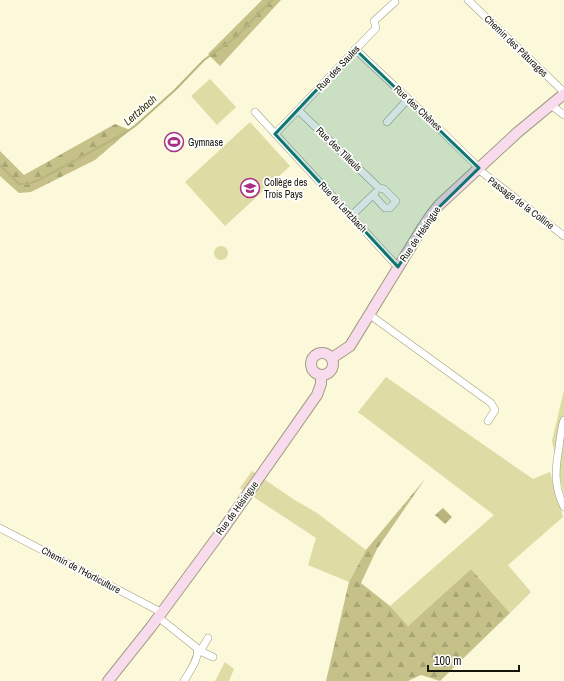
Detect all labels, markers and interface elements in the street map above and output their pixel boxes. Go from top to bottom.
street label: Chemin des Pâturages [481,12,551,80]
street label: Rue des Saules [314,42,362,94]
street label: Rue des Chênes [391,82,445,134]
water label: Lertzbach [120,92,160,128]
street label: Rue des Tilleuls [313,124,365,174]
sports icon: Gymnase [163,131,185,153]
place label: Gymnase [188,136,224,149]
street label: Passage de la Colline [485,174,557,232]
place label: Collège des Trois Pays [264,176,307,201]
school or university icon: Collège des Trois Pays [239,177,261,199]
street label: Rue du Lertzbach [316,179,370,235]
street label: Rue de Hésingue [397,204,443,264]
street label: Rue de Hésingue [213,478,261,538]
street label: Chemin de l'Horticulture [39,544,123,597]
scale bar [428,647,519,673]
text: 100 m [434,653,461,669]

